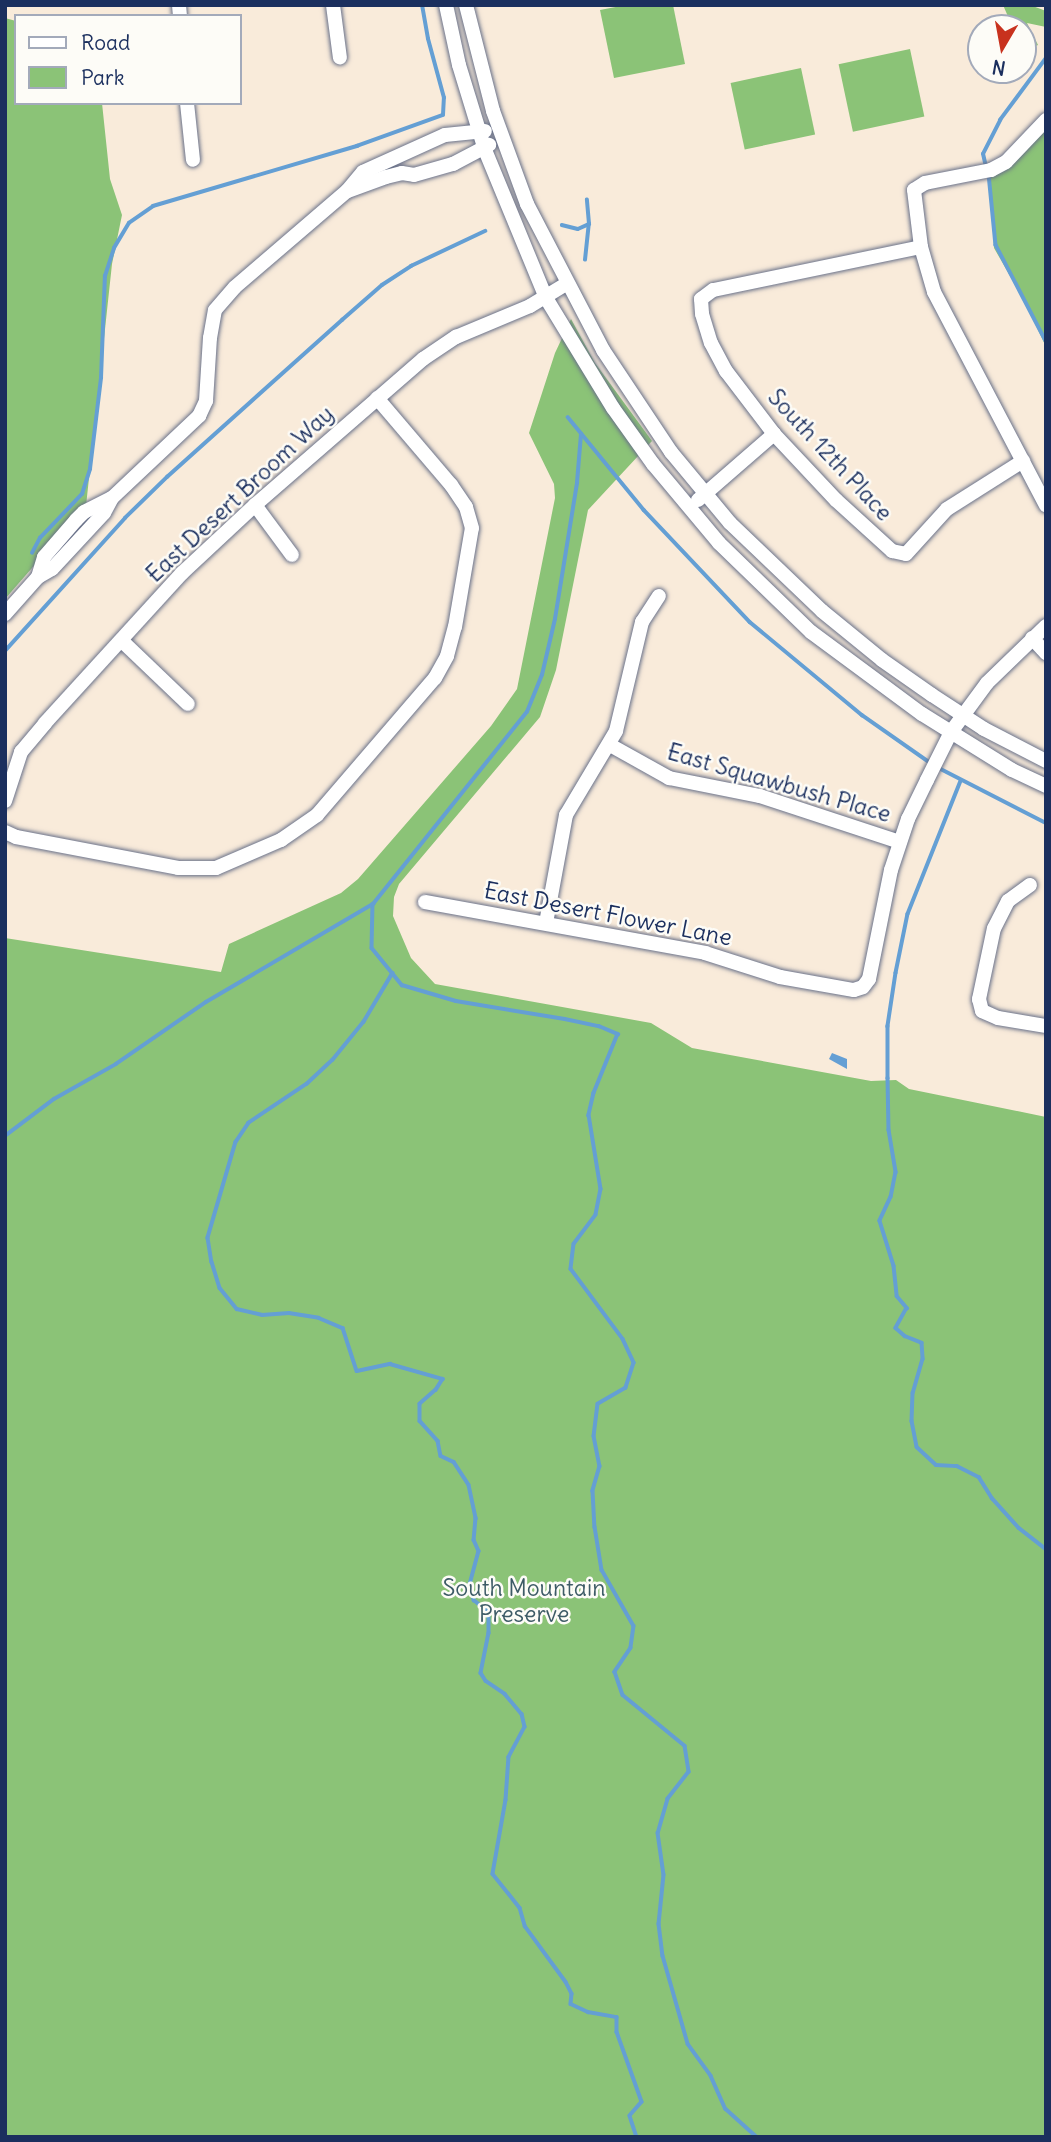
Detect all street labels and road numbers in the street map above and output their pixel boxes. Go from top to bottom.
street label: South 12th Place [762,384,898,526]
street label: East Desert Broom Way [141,400,339,588]
street label: East Squawbush Place [664,738,894,828]
street label: East Desert Flower Lane [482,876,734,952]

